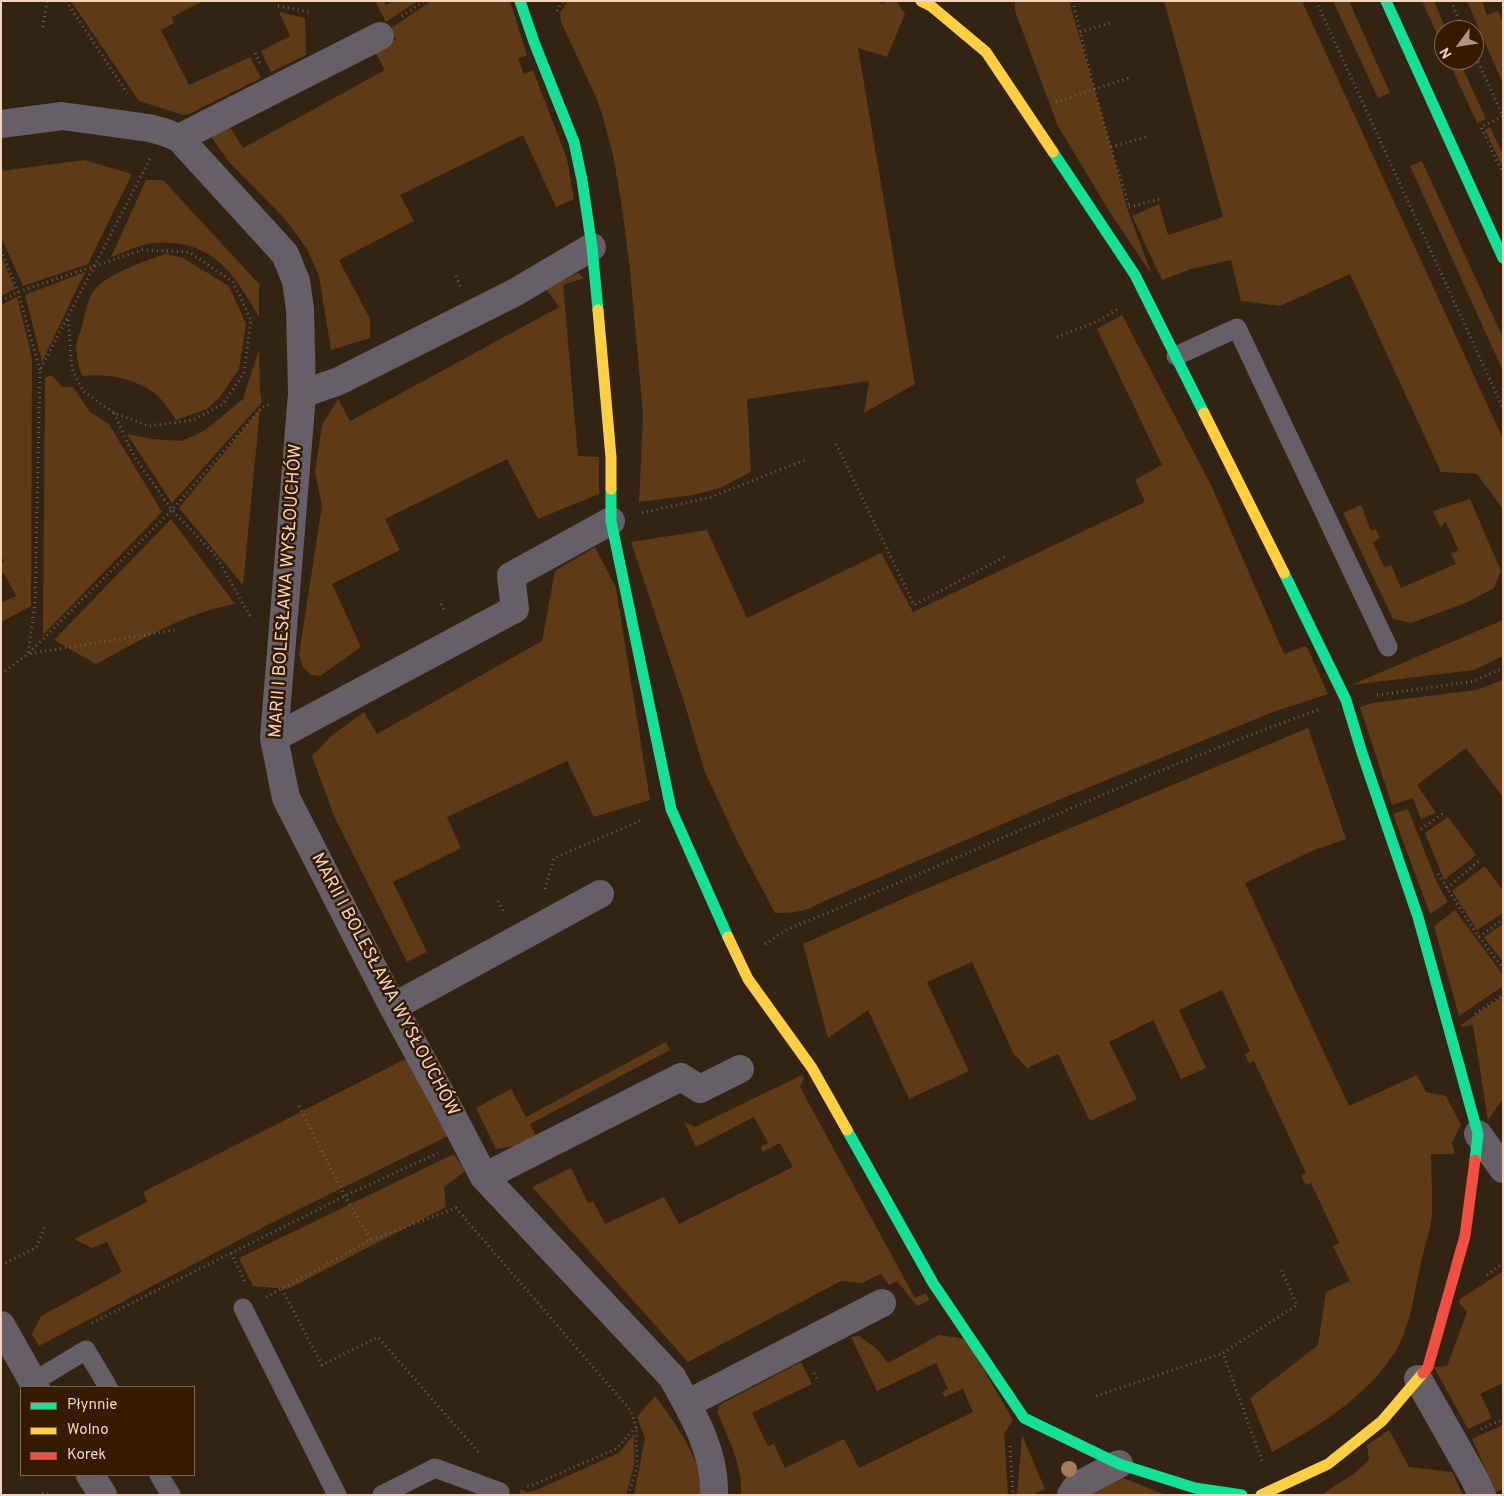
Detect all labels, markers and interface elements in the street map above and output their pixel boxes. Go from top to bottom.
north arrow [1434,20,1484,70]
text: N [1437,44,1456,61]
street label: MARII I BOLESŁAWA WYSŁOUCHÓW [266,443,308,739]
street label: MARII I BOLESŁAWA WYSŁOUCHÓW [305,850,463,1120]
legend [20,1386,195,1476]
text: Płynnie [67,1396,117,1415]
text: Wolno [67,1421,109,1440]
text: Korek [67,1446,106,1465]

